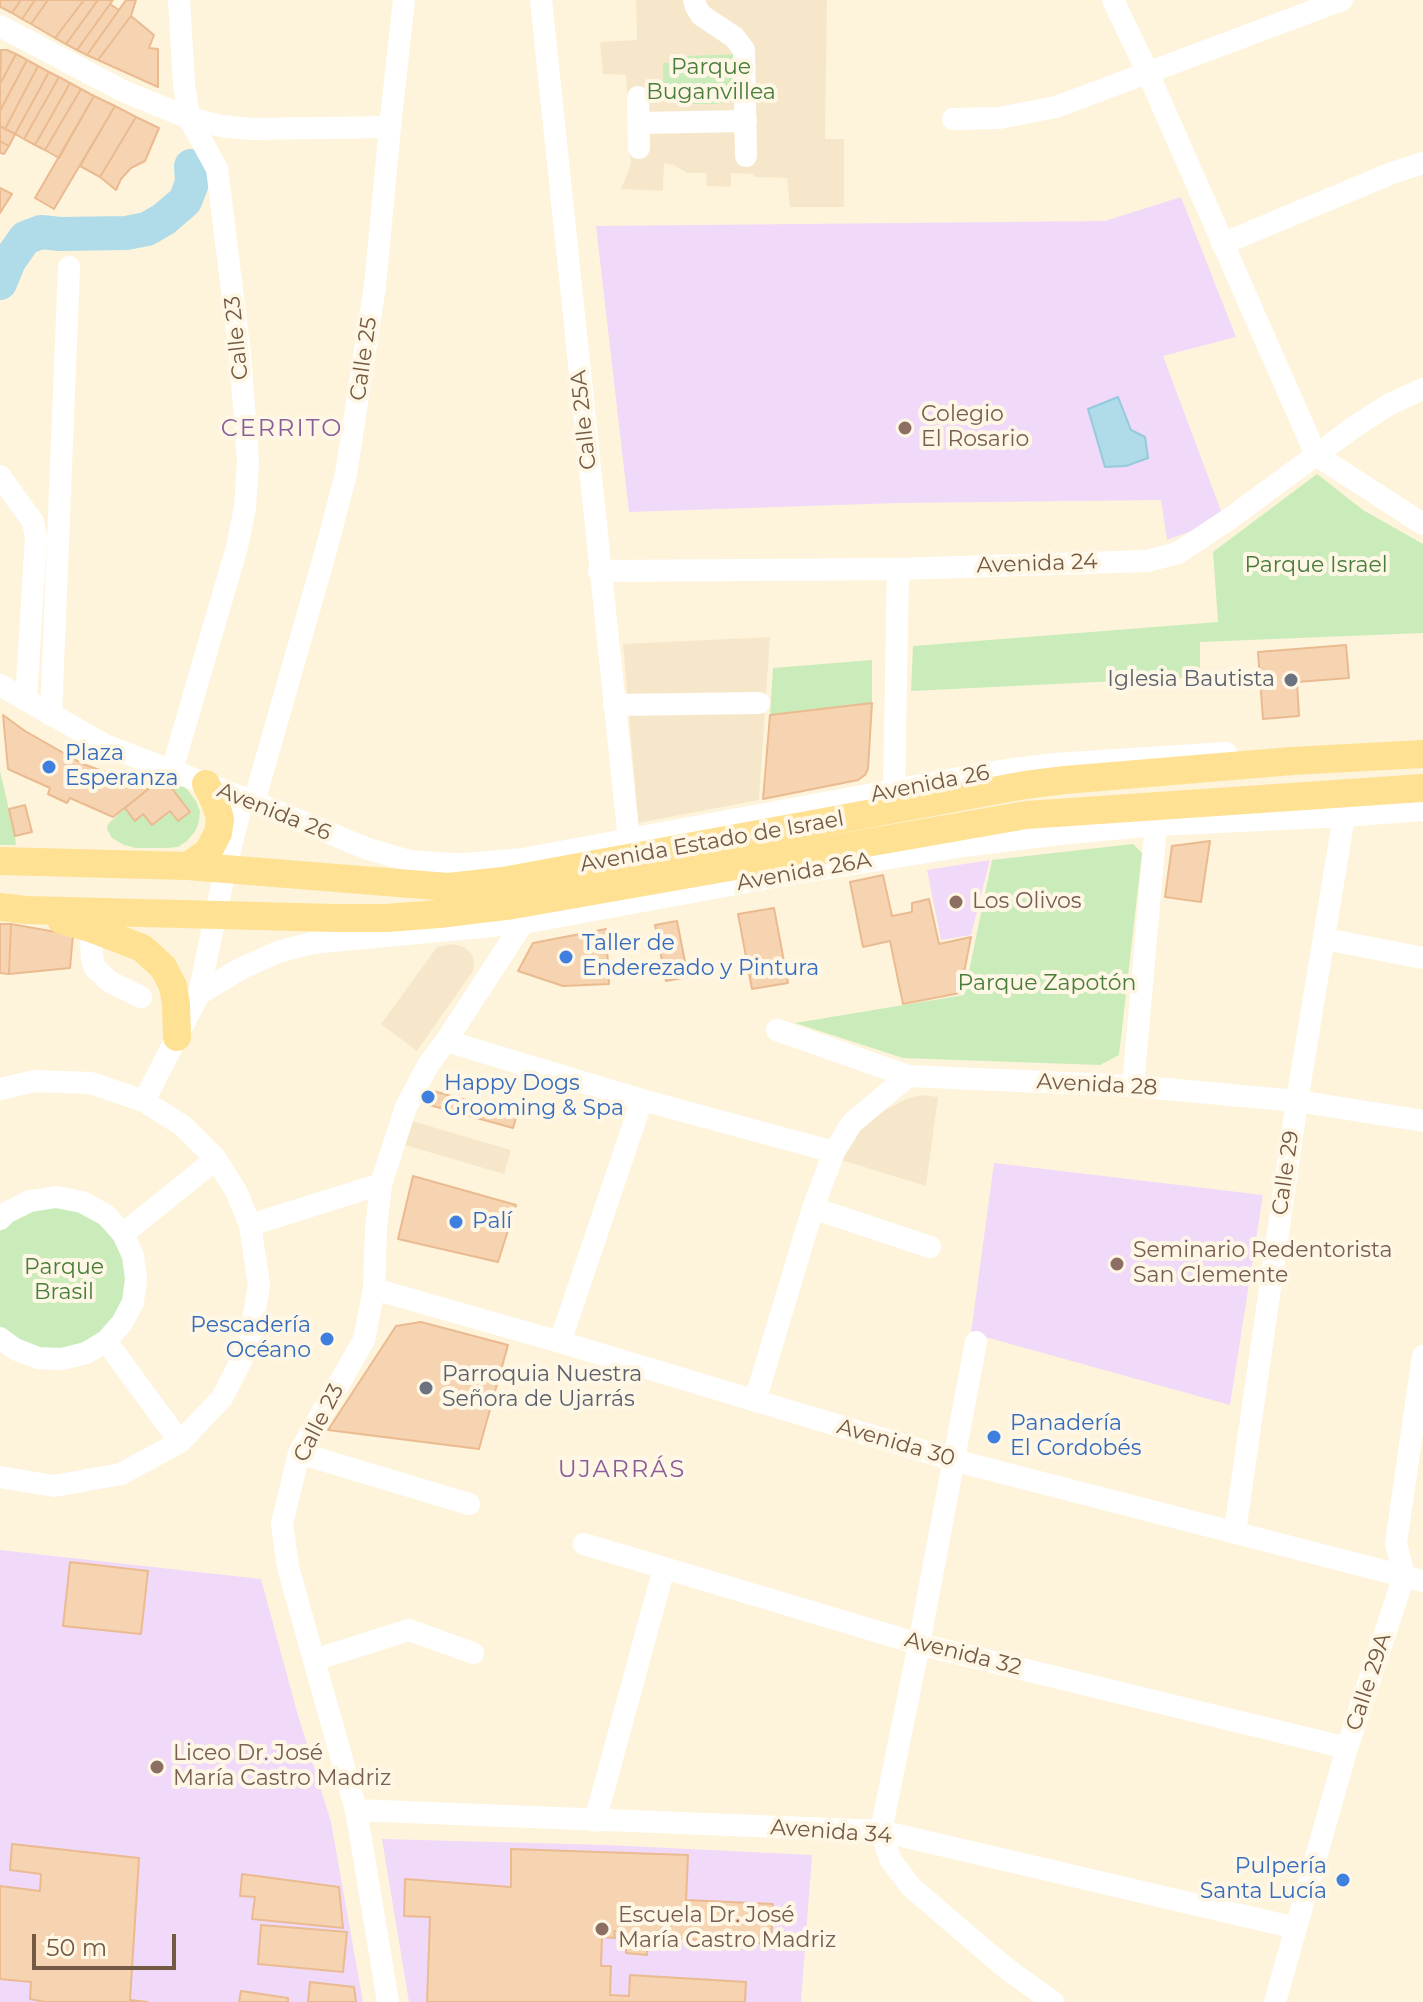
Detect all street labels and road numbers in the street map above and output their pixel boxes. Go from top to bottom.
street label: Calle 23 [219,295,255,381]
street label: Calle 25 [345,315,383,403]
street label: Calle 25A [566,369,602,471]
street label: Avenida 24 [976,549,1098,579]
street label: Avenida 26 [868,760,992,808]
street label: Avenida 26 [213,777,335,847]
street label: Avenida Estado de Israel [578,806,846,878]
street label: Avenida 26A [735,847,873,897]
street label: Avenida 28 [1036,1069,1158,1101]
street label: Calle 29 [1267,1129,1305,1217]
street label: Calle 23 [288,1379,350,1467]
street label: Avenida 30 [834,1414,958,1472]
street label: Avenida 32 [902,1627,1024,1681]
street label: Calle 29A [1341,1630,1397,1734]
street label: Avenida 34 [769,1815,893,1849]

